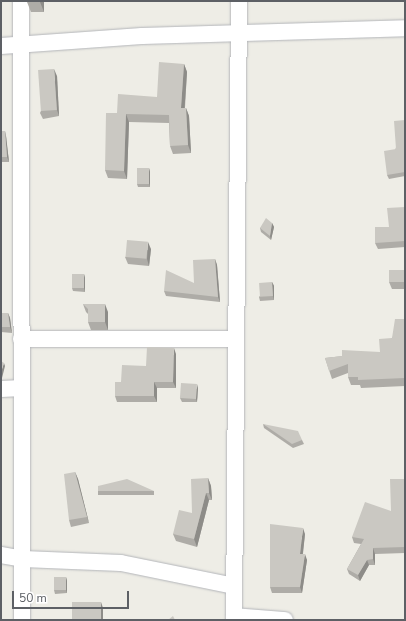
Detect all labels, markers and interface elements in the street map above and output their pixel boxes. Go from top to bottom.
scale bar [14,583,131,609]
text: 50 m [19,590,47,606]

